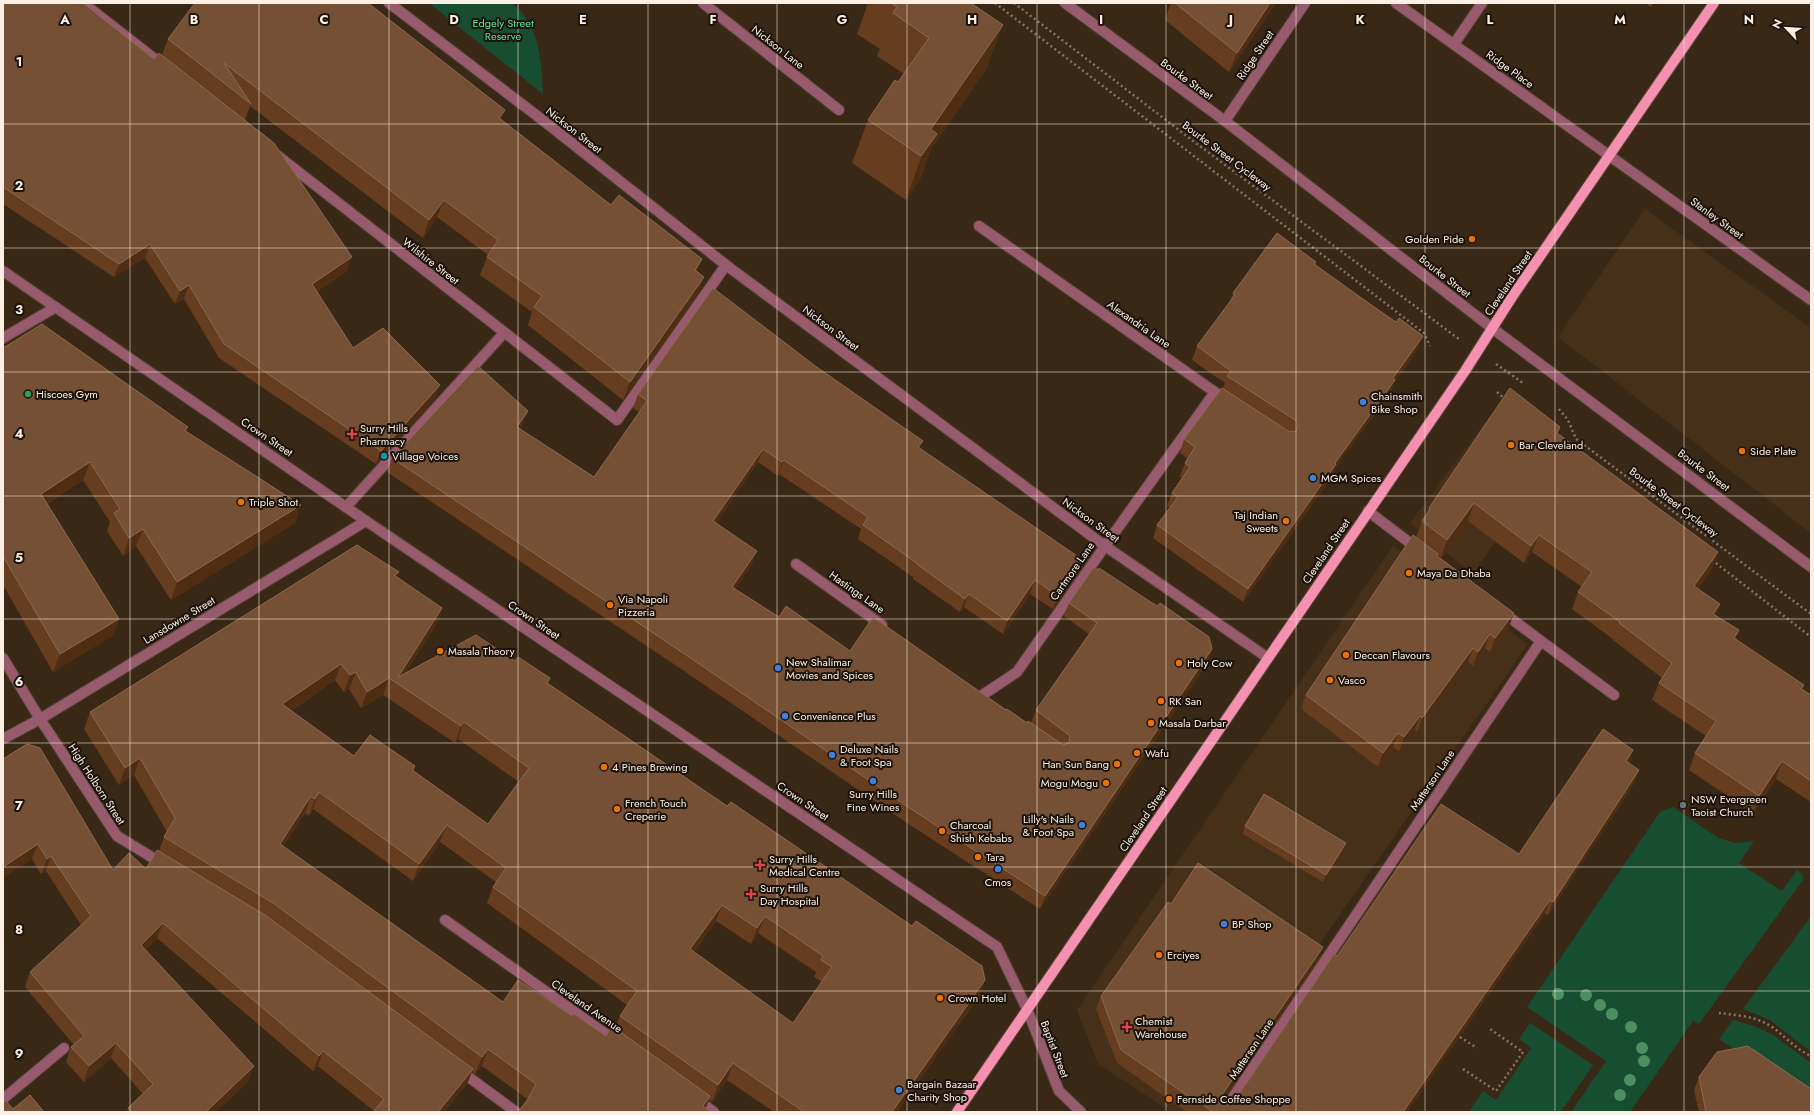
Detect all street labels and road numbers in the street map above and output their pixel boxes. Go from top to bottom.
street label: Nickson Lane [748,21,808,73]
street label: Ridge Street [1232,27,1278,83]
street label: Ridge Place [1483,46,1537,92]
street label: Bourke Street [1157,54,1217,104]
street label: Nickson Street [543,103,606,157]
street label: Bourke Street Cycleway [1179,117,1275,195]
street label: Stanley Street [1687,193,1747,243]
street label: Wilshire Street [399,234,463,289]
street label: Cleveland Street [1480,247,1536,319]
street label: Bourke Street [1416,251,1474,301]
street label: Alexandria Lane [1104,296,1174,352]
street label: Nickson Street [799,301,863,355]
street label: Crown Street [238,414,297,461]
street label: Bourke Street [1675,445,1734,495]
street label: Bourke Street Cycleway [1626,463,1722,541]
street label: Nickson Street [1059,494,1123,546]
street label: Cleveland Street [1298,515,1354,587]
street label: Cartmore Lane [1046,538,1098,603]
street label: Hastings Lane [826,567,888,617]
street label: Lansdowne Street [140,592,218,648]
street label: Crown Street [505,597,564,644]
street label: High Holborn Street [65,740,129,828]
street label: Matterson Lane [1406,746,1458,814]
street label: Crown Street [774,778,833,825]
street label: Cleveland Street [1115,783,1171,855]
street label: Cleveland Avenue [548,976,626,1037]
street label: Matterson Lane [1225,1015,1277,1083]
street label: Baptist Street [1037,1018,1073,1080]

